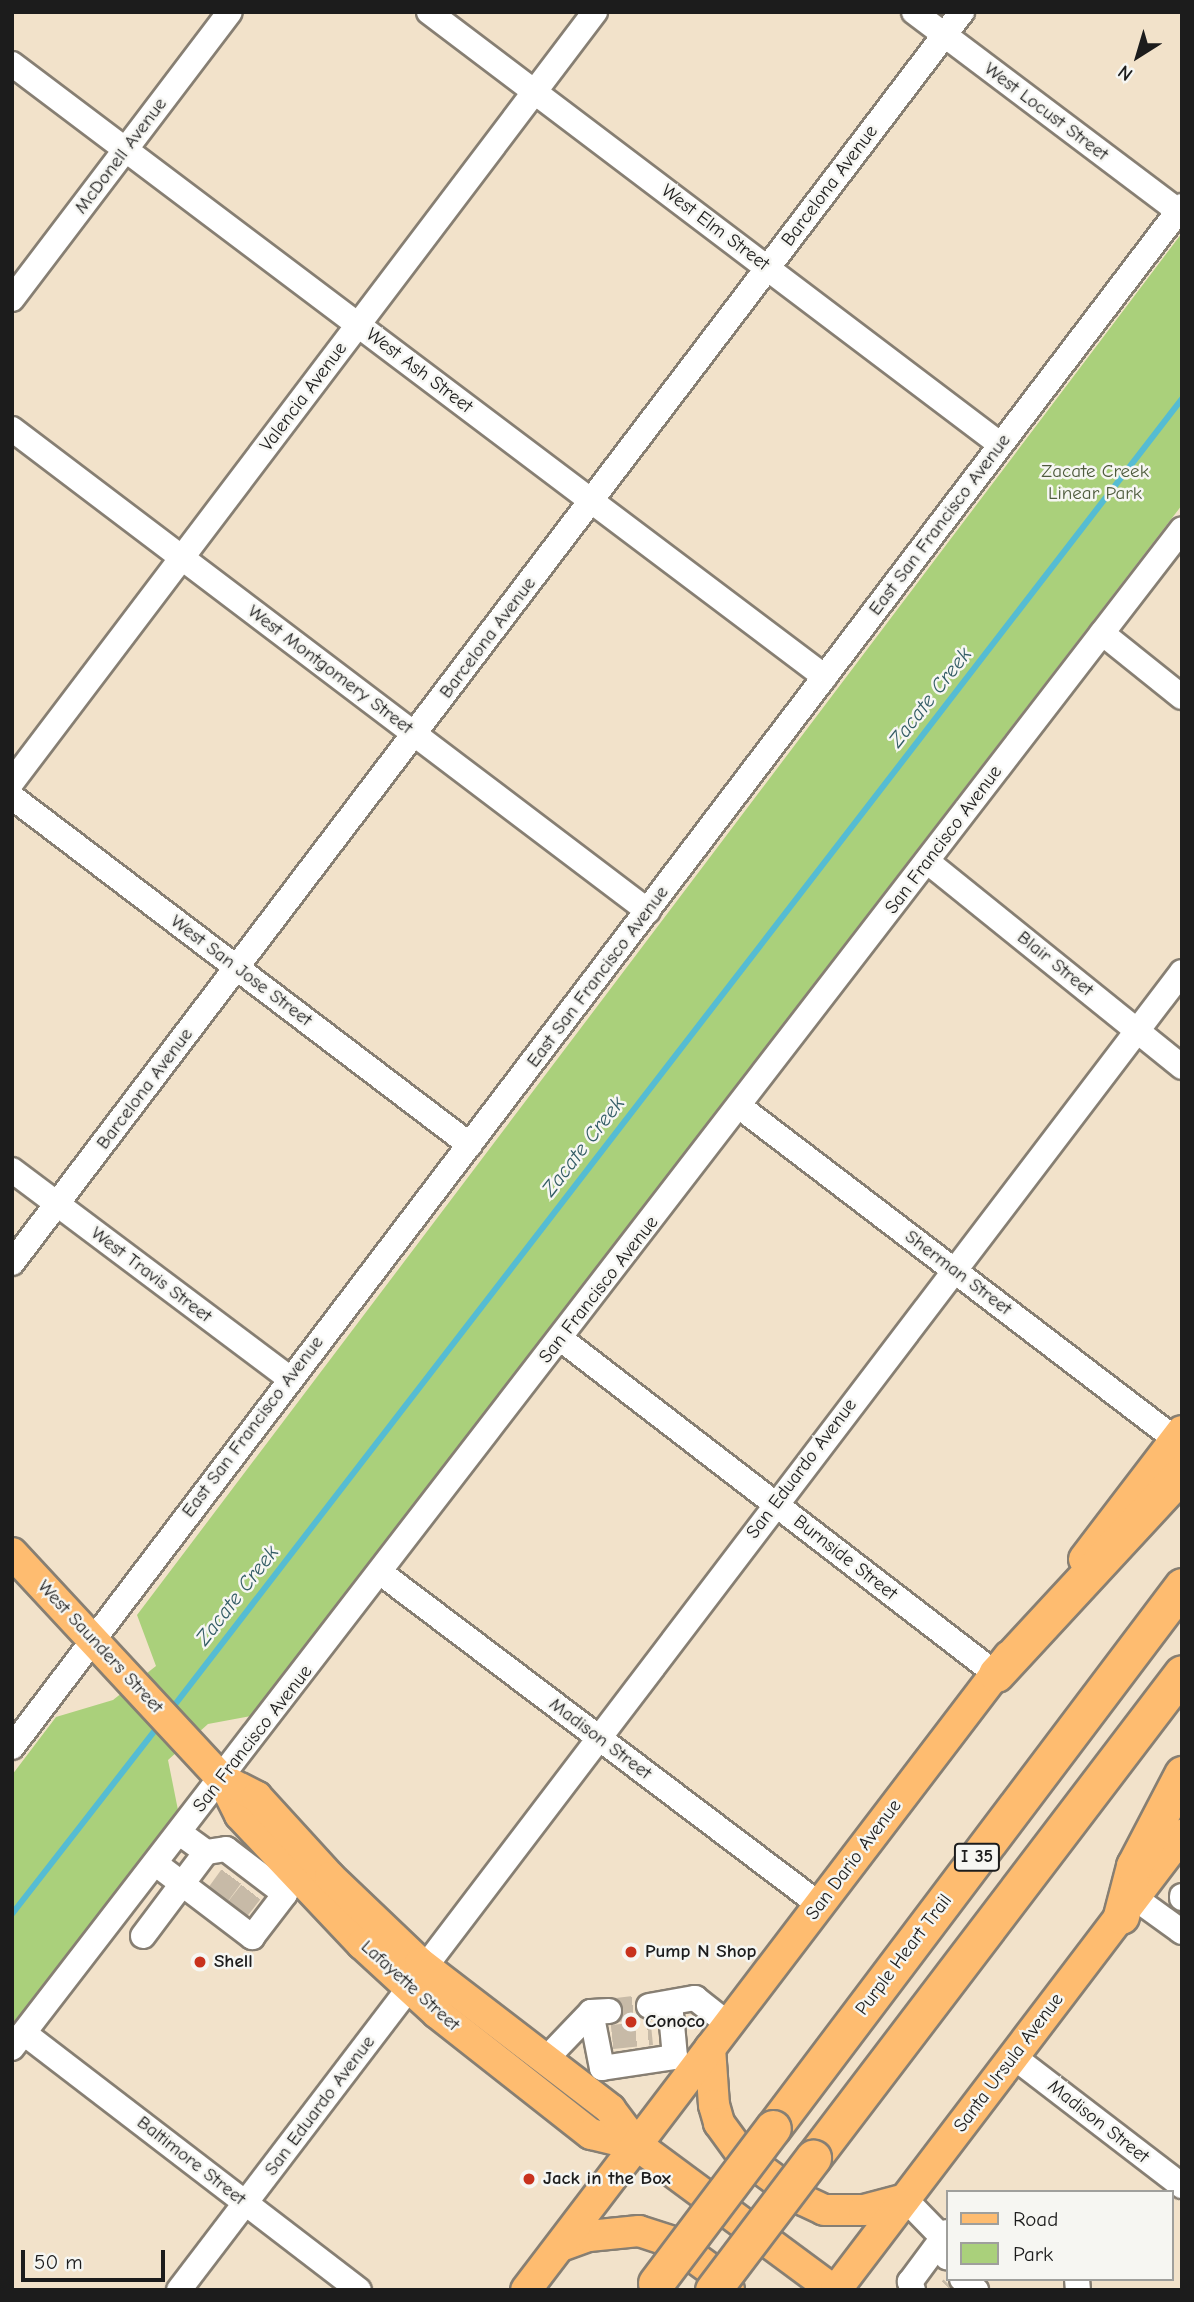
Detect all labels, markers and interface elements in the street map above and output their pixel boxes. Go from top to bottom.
north arrow [1103,21,1173,91]
street label: West Locust Street [979,58,1113,166]
text: N [1114,60,1137,85]
street label: McDonell Avenue [70,93,172,219]
street label: Barcelona Avenue [777,121,883,251]
street label: West Elm Street [656,180,774,276]
street label: West Ash Street [361,324,477,418]
street label: Valencia Avenue [256,338,352,456]
street label: East San Francisco Avenue [864,430,1016,620]
park label: Zacate Creek Linear Park [1041,461,1149,505]
street label: Barcelona Avenue [435,573,541,703]
street label: West Montgomery Street [243,600,417,740]
water label: Zacate Creek [883,642,977,752]
street label: San Francisco Avenue [881,761,1007,919]
street label: East San Francisco Avenue [522,882,674,1072]
street label: West San Jose Street [166,910,316,1032]
street label: Blair Street [1012,926,1098,1002]
street label: Barcelona Avenue [92,1024,198,1154]
water label: Zacate Creek [536,1091,630,1201]
street label: San Francisco Avenue [535,1212,663,1368]
street label: West Travis Street [86,1222,216,1328]
street label: Sherman Street [900,1225,1016,1321]
street label: East San Francisco Avenue [177,1332,329,1522]
street label: San Eduardo Avenue [742,1394,862,1544]
street label: Burnside Street [789,1510,901,1606]
water label: Zacate Creek [190,1540,284,1650]
street label: West Saunders Street [32,1576,168,1718]
street label: San Francisco Avenue [189,1661,317,1817]
street label: Madison Street [544,1693,656,1785]
street label: San Dario Avenue [801,1795,907,1925]
road number: I 35 [953,1842,1002,1871]
street label: Purple Heart Trail [851,1890,957,2020]
street label: Lafayette Street [356,1936,464,2036]
place label: Pump N Shop [645,1941,756,1963]
marker: Pump N Shop [623,1944,639,1960]
place label: Shell [214,1951,253,1973]
marker: Shell [192,1954,208,1970]
street label: Santa Ursula Avenue [949,1989,1069,2137]
place label: Conoco [645,2011,705,2033]
marker: Conoco [623,2014,639,2030]
street label: San Eduardo Avenue [260,2031,380,2181]
street label: Madison Street [1043,2075,1153,2169]
street label: Baltimore Street [132,2111,250,2211]
place label: Jack in the Box [543,2168,671,2190]
marker: Jack in the Box [521,2171,537,2187]
legend [946,2190,1173,2281]
text: Road [1013,2207,1058,2231]
scale bar [24,2236,168,2280]
text: Park [1013,2242,1053,2266]
text: 50 m [34,2250,83,2274]

